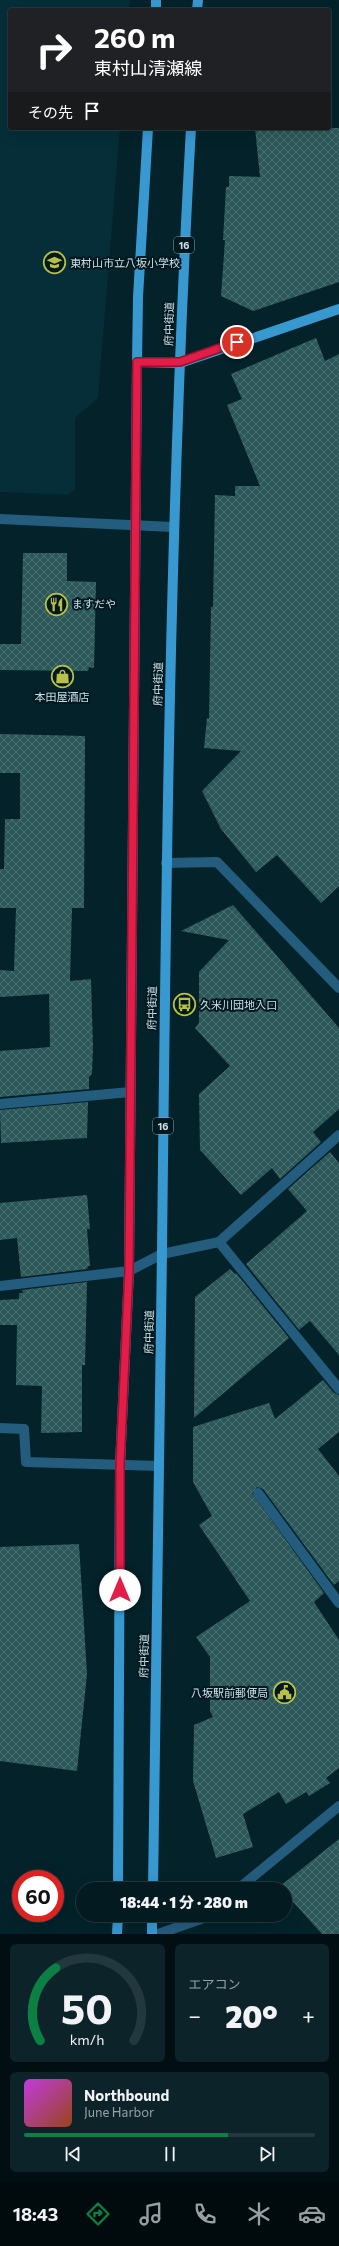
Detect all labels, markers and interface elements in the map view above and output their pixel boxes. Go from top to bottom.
text: 260 m [94,20,175,54]
icon: right [28,24,80,76]
text: 東村山清瀬線 [94,57,202,79]
icon: arrive [81,100,103,122]
text: その先 [28,103,73,121]
road number: 16 [174,237,194,253]
school or university icon: 東村山市立八坂小学校 [42,250,68,276]
place label: 東村山市立八坂小学校 [70,256,180,269]
street label: 府中街道 [162,302,175,346]
pin [220,325,254,359]
icon: arrive [226,331,248,353]
restaurant icon: ますだや [43,591,69,617]
place label: ますだや [72,597,116,610]
street label: 府中街道 [151,662,164,706]
shop icon: 本田屋酒店 [49,664,75,690]
place label: 本田屋酒店 [35,690,90,703]
street label: 府中街道 [145,986,158,1030]
bus stop icon: 久米川団地入口 [171,992,197,1018]
place label: 久米川団地入口 [200,998,277,1011]
road number: 16 [153,1118,173,1134]
street label: 府中街道 [142,1310,155,1354]
position arrow [99,1569,141,1611]
street label: 府中街道 [137,1634,150,1678]
public building icon: 八坂駅前郵便局 [271,1680,297,1706]
place label: 八坂駅前郵便局 [191,1686,268,1699]
speed limit sign: 60 [12,1870,64,1922]
text: 18:44 · 1 分 · 280 m [120,1893,248,1911]
text: エアコン [189,1976,241,1992]
text: 50 [61,1982,113,2033]
text: 20° [225,1997,278,2034]
text: − [189,2002,201,2029]
text: + [302,2002,315,2029]
text: km/h [70,2030,105,2048]
text: Northbound [84,2086,169,2104]
text: June Harbor [84,2104,154,2120]
icon: previous [62,2143,84,2165]
icon: pause [159,2143,181,2165]
icon: next [256,2143,278,2165]
icon: directions [84,2200,112,2228]
icon: music [137,2200,165,2228]
icon: phone [191,2200,219,2228]
icon: climate [245,2200,273,2228]
icon: car [298,2200,326,2228]
text: 18:43 [13,2203,58,2225]

